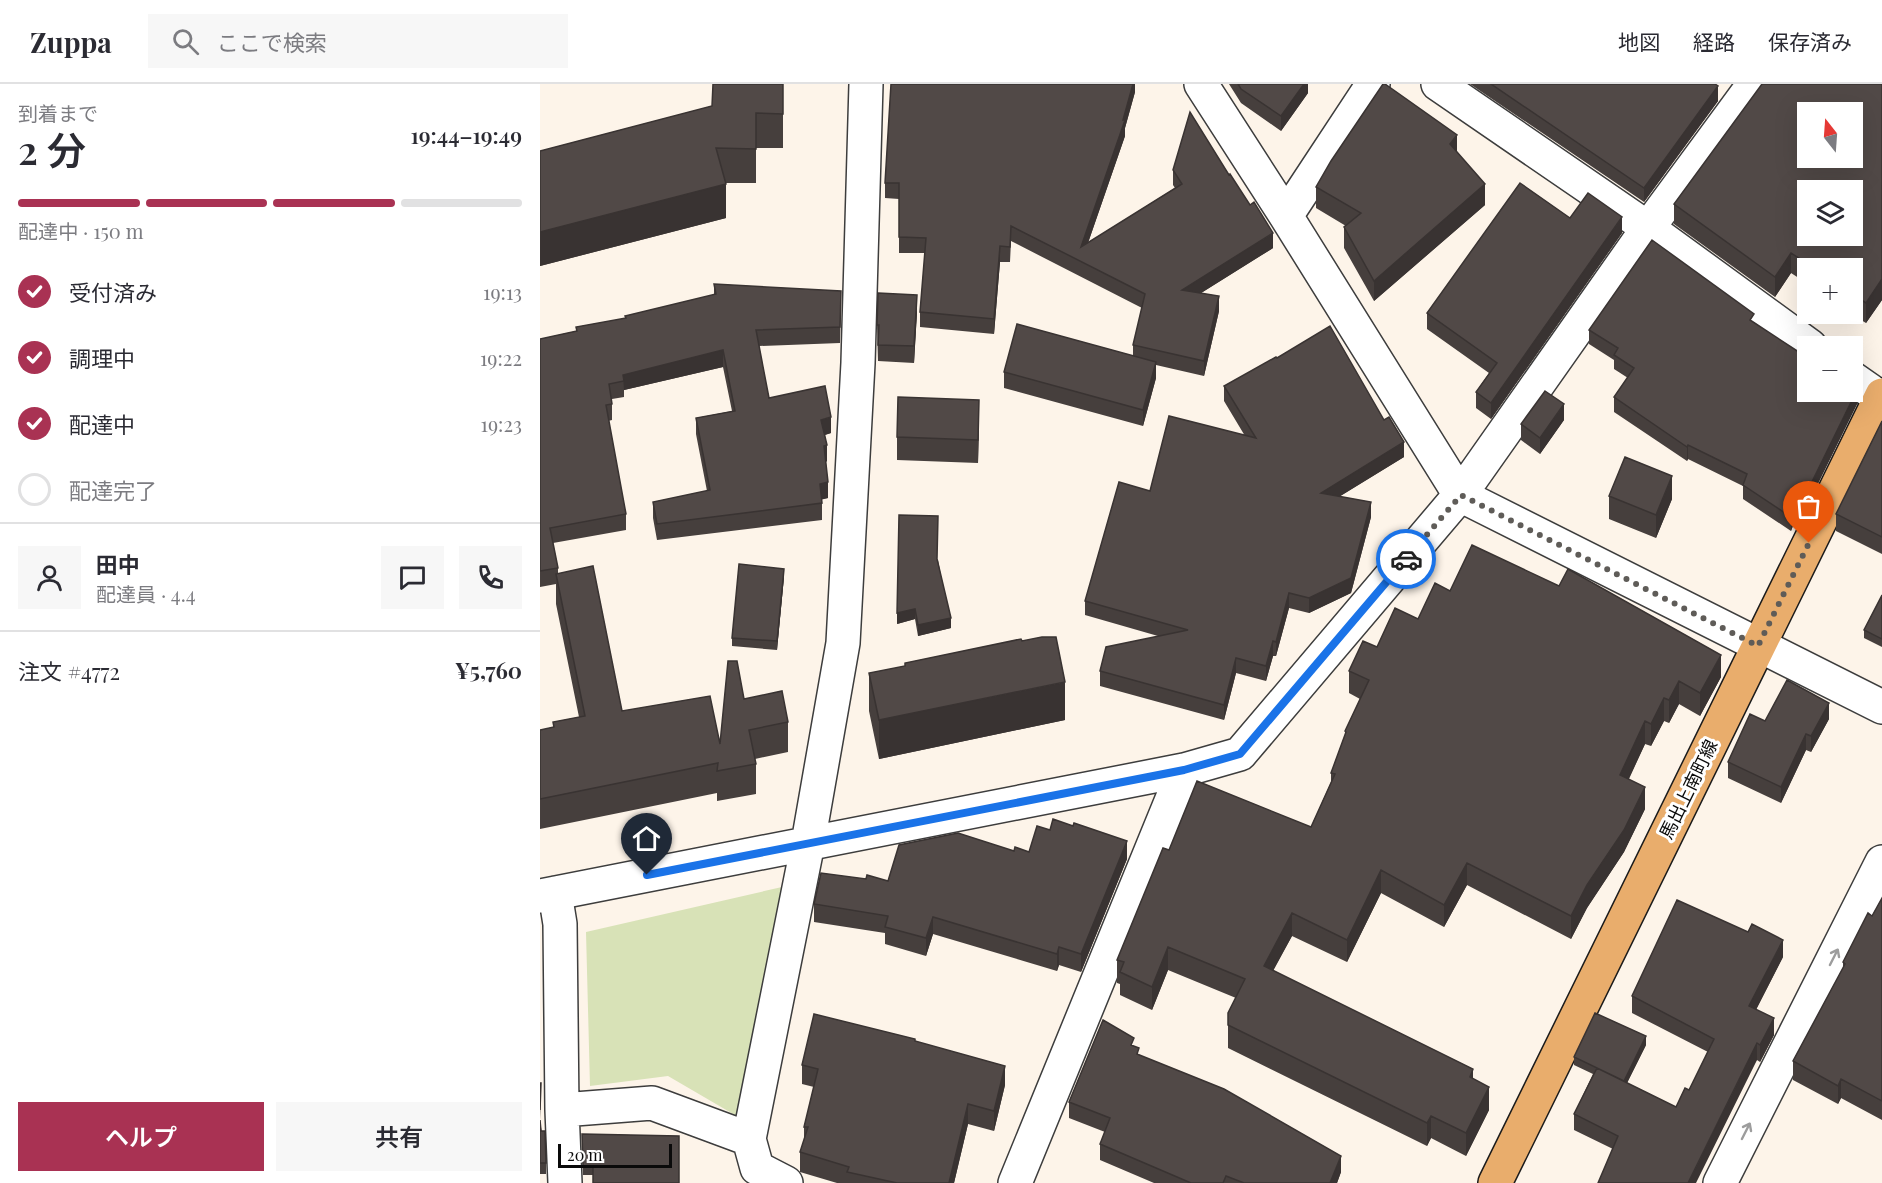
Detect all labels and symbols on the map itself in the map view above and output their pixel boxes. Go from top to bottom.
north arrow [1797,102,1863,168]
pin [1783,481,1834,543]
courier [1376,529,1436,589]
street label: 馬出上南町線 [1654,735,1722,843]
pin [621,813,672,875]
one-way arrow [1829,948,1840,966]
one-way arrow [1741,1122,1752,1140]
scale bar [558,1141,672,1168]

